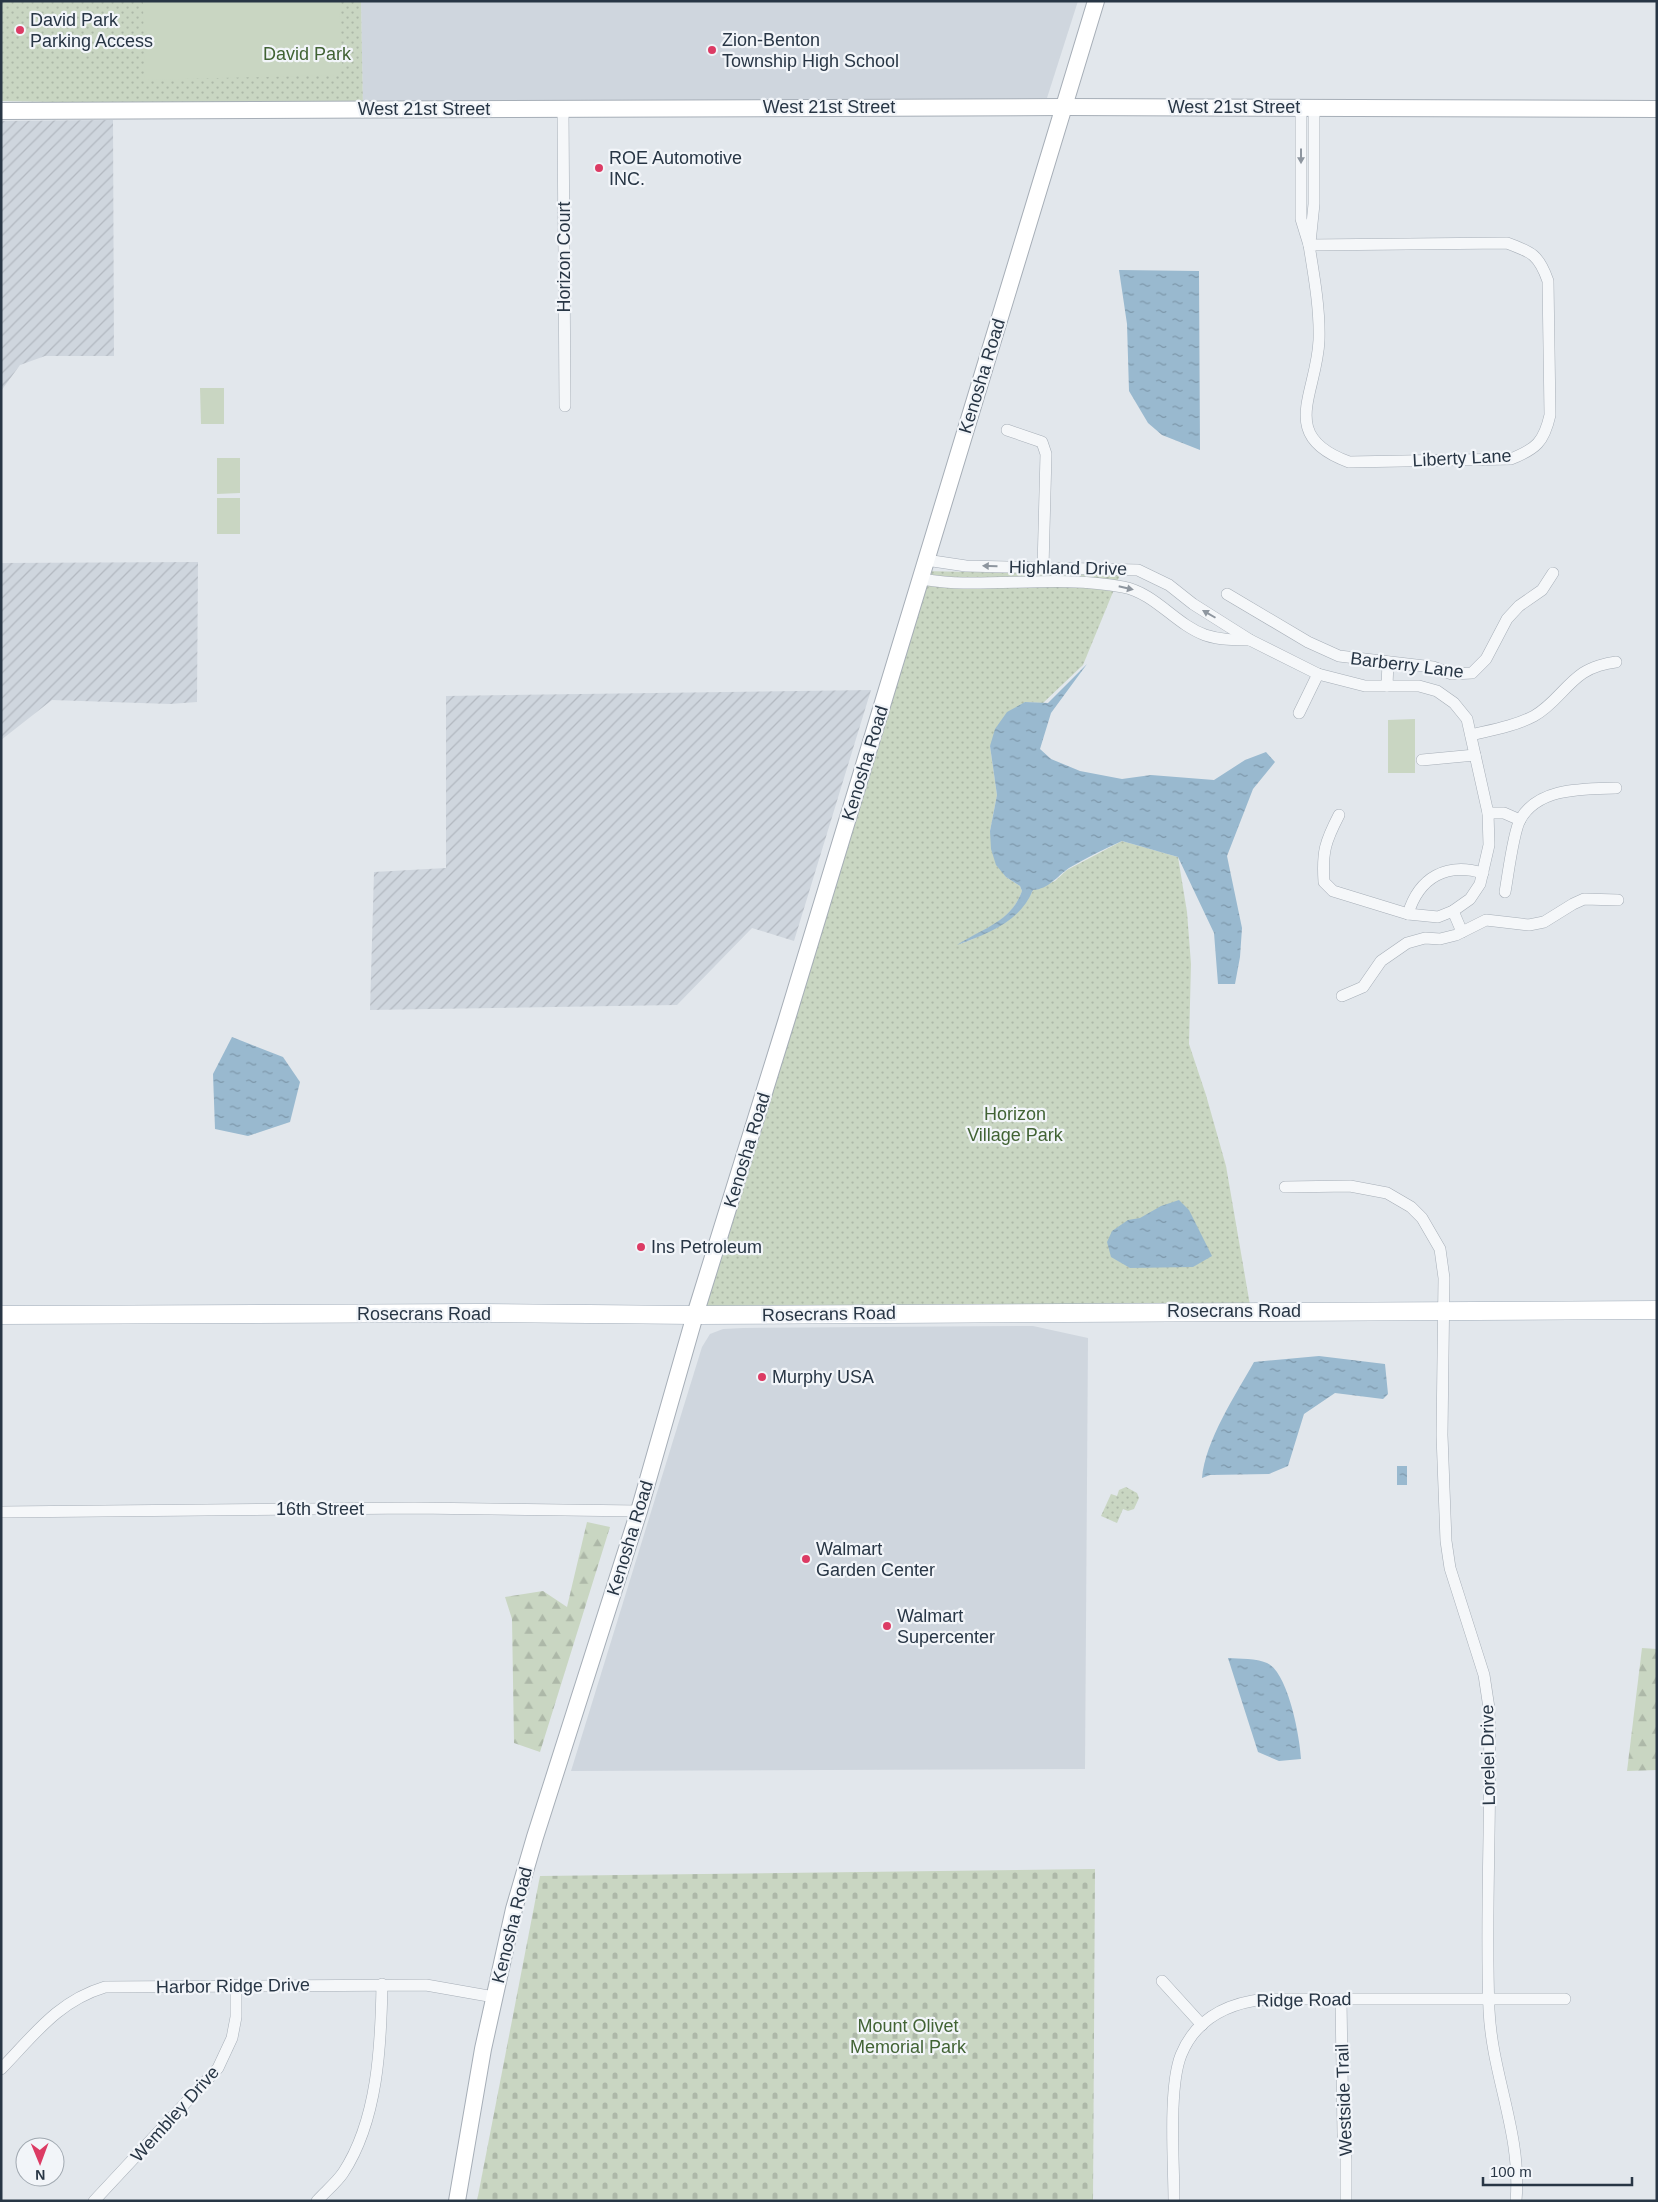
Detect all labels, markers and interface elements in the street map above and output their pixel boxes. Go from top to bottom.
place label: David Park Parking Access [30,10,153,51]
marker: David Park Parking Access [14,24,26,36]
place label: Zion-Benton Township High School [722,30,899,71]
park label: David Park [263,44,352,64]
marker: Zion-Benton Township High School [706,44,718,56]
street label: West 21st Street [763,97,895,117]
street label: West 21st Street [1168,97,1300,117]
street label: West 21st Street [358,99,490,119]
place label: ROE Automotive INC. [609,148,742,189]
one-way arrow [1297,149,1305,165]
marker: ROE Automotive INC. [593,162,605,174]
street label: Horizon Court [554,201,574,313]
street label: Kenosha Road [955,316,1009,436]
street label: Liberty Lane [1412,445,1512,471]
street label: Highland Drive [1009,557,1127,579]
one-way arrow [982,562,998,570]
one-way arrow [1119,584,1134,592]
one-way arrow [1203,609,1216,618]
street label: Barberry Lane [1349,648,1465,682]
street label: Kenosha Road [838,703,892,823]
street label: Kenosha Road [720,1090,774,1210]
park label: Horizon Village Park [967,1104,1064,1145]
place label: Ins Petroleum [651,1237,762,1257]
marker: Ins Petroleum [635,1241,647,1253]
street label: Rosecrans Road [1167,1301,1301,1321]
street label: Rosecrans Road [762,1303,896,1325]
street label: Rosecrans Road [357,1304,491,1324]
place label: Murphy USA [772,1367,874,1387]
marker: Murphy USA [756,1371,768,1383]
street label: Kenosha Road [603,1478,657,1598]
street label: 16th Street [276,1499,364,1519]
place label: Walmart Garden Center [816,1539,935,1580]
marker: Walmart Garden Center [800,1553,812,1565]
place label: Walmart Supercenter [897,1606,995,1647]
marker: Walmart Supercenter [881,1620,893,1632]
street label: Lorelei Drive [1477,1704,1499,1806]
street label: Kenosha Road [488,1865,536,1985]
street label: Harbor Ridge Drive [156,1975,310,1997]
street label: Ridge Road [1256,1989,1352,2011]
park label: Mount Olivet Memorial Park [850,2016,967,2057]
street label: Westside Trail [1332,2043,1356,2157]
street label: Wembley Drive [127,2062,223,2166]
north arrow [15,2137,65,2187]
scale bar [1483,2154,1632,2186]
text: 100 m [1490,2163,1532,2180]
text: N [35,2167,45,2183]

